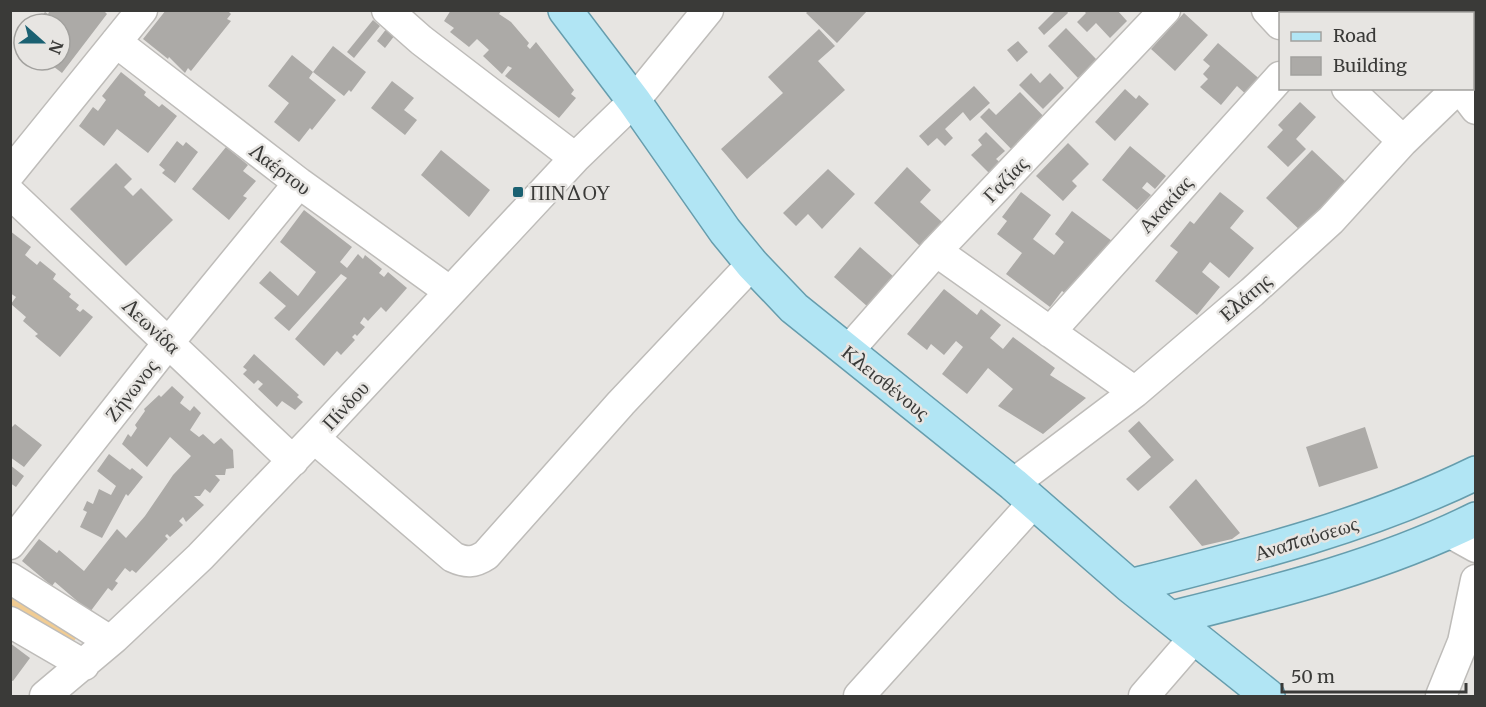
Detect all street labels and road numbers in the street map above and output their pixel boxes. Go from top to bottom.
street label: Λαέρτου [245,137,317,200]
street label: Γαζίας [977,151,1033,207]
street label: Ακακίας [1133,170,1197,238]
street label: Ελάτης [1214,268,1276,326]
street label: Λεωνίδα [117,293,186,359]
street label: Κλεισθένους [837,339,935,425]
street label: Ζήνωνος [99,354,163,426]
street label: Πίνδου [316,375,374,435]
street label: Αναπαύσεως [1251,510,1361,566]

